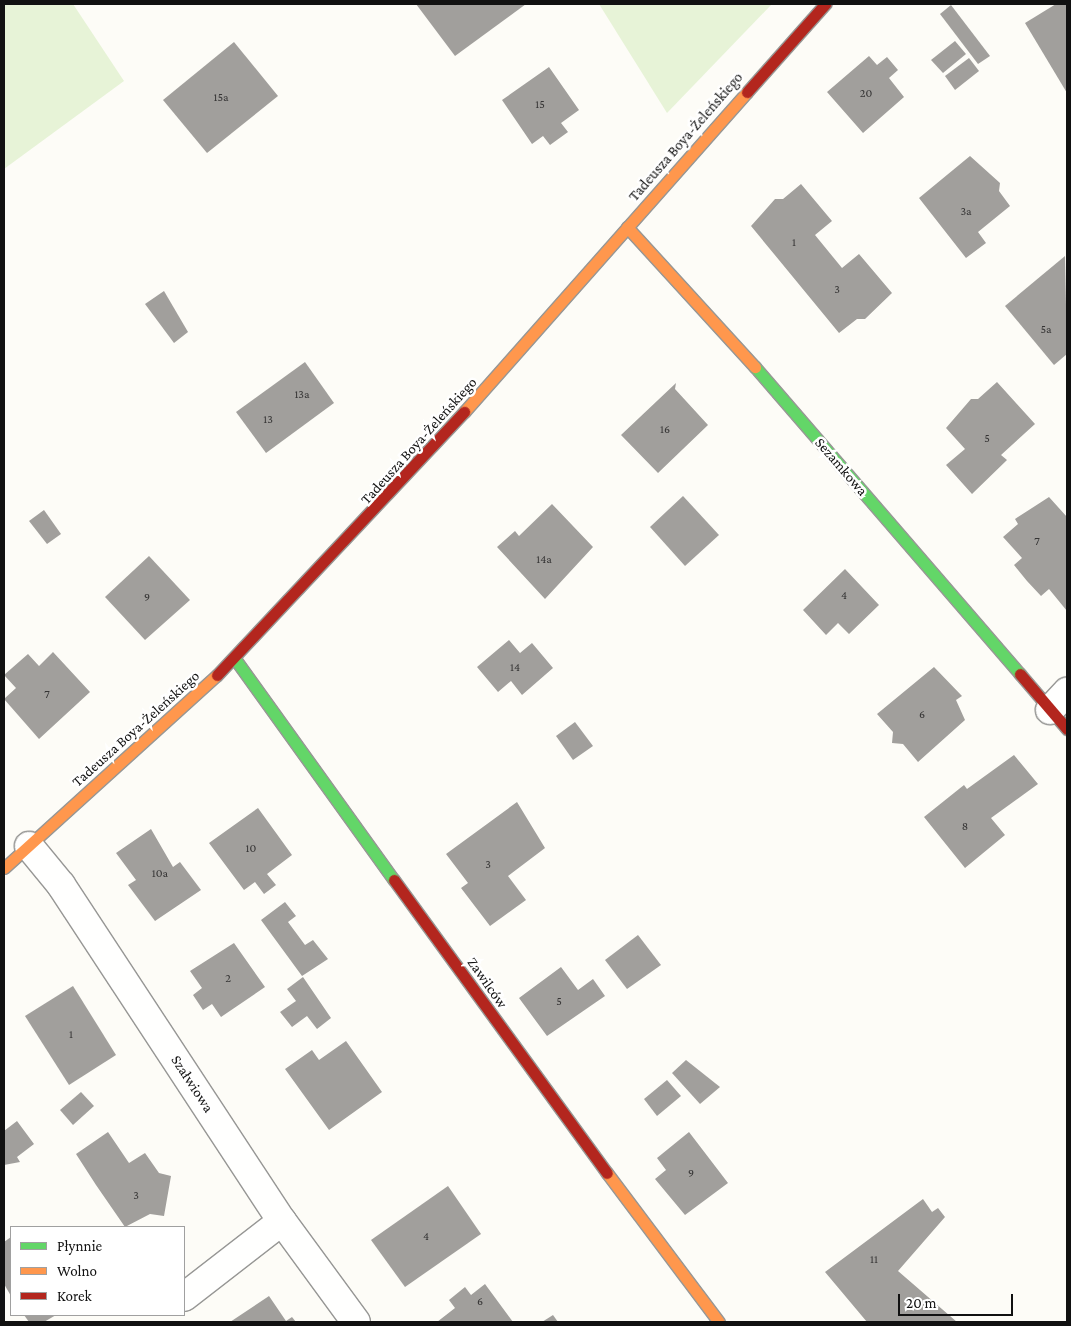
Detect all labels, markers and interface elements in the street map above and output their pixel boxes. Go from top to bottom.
street label: Tadeusza Boya-Żeleńskiego [625,69,747,205]
house number: 20 [860,87,872,101]
house number: 15a [213,91,229,105]
house number: 15 [535,98,545,112]
house number: 3a [960,205,972,219]
house number: 1 [792,236,796,250]
house number: 3 [834,283,840,297]
house number: 5a [1040,323,1052,337]
street label: Tadeusza Boya-Żeleńskiego [357,374,481,508]
house number: 13a [294,388,310,402]
house number: 13 [263,413,273,427]
house number: 16 [660,423,670,437]
house number: 5 [984,432,990,446]
street label: Sezamkowa [811,434,871,500]
house number: 7 [1034,535,1040,549]
house number: 14a [536,553,552,567]
house number: 4 [841,589,847,603]
house number: 9 [144,591,150,605]
house number: 14 [510,661,520,675]
street label: Tadeusza Boya-Żeleńskiego [69,667,203,791]
house number: 7 [44,688,50,702]
house number: 6 [919,708,925,722]
house number: 8 [962,820,968,834]
house number: 10 [246,842,256,856]
house number: 3 [485,858,491,872]
house number: 10a [152,867,168,881]
street label: Zawilców [463,954,511,1012]
house number: 2 [225,972,231,986]
house number: 5 [556,995,562,1009]
house number: 1 [69,1028,73,1042]
street label: Szałwiowa [167,1052,217,1116]
house number: 9 [688,1167,694,1181]
house number: 3 [133,1189,139,1203]
legend [10,1226,185,1316]
house number: 4 [423,1230,429,1244]
text: Płynnie [57,1238,102,1254]
house number: 11 [870,1253,878,1267]
text: Wolno [57,1263,97,1279]
scale bar [901,1284,1016,1316]
text: Korek [57,1288,92,1304]
house number: 6 [477,1295,483,1309]
text: 20 m [906,1295,937,1311]

